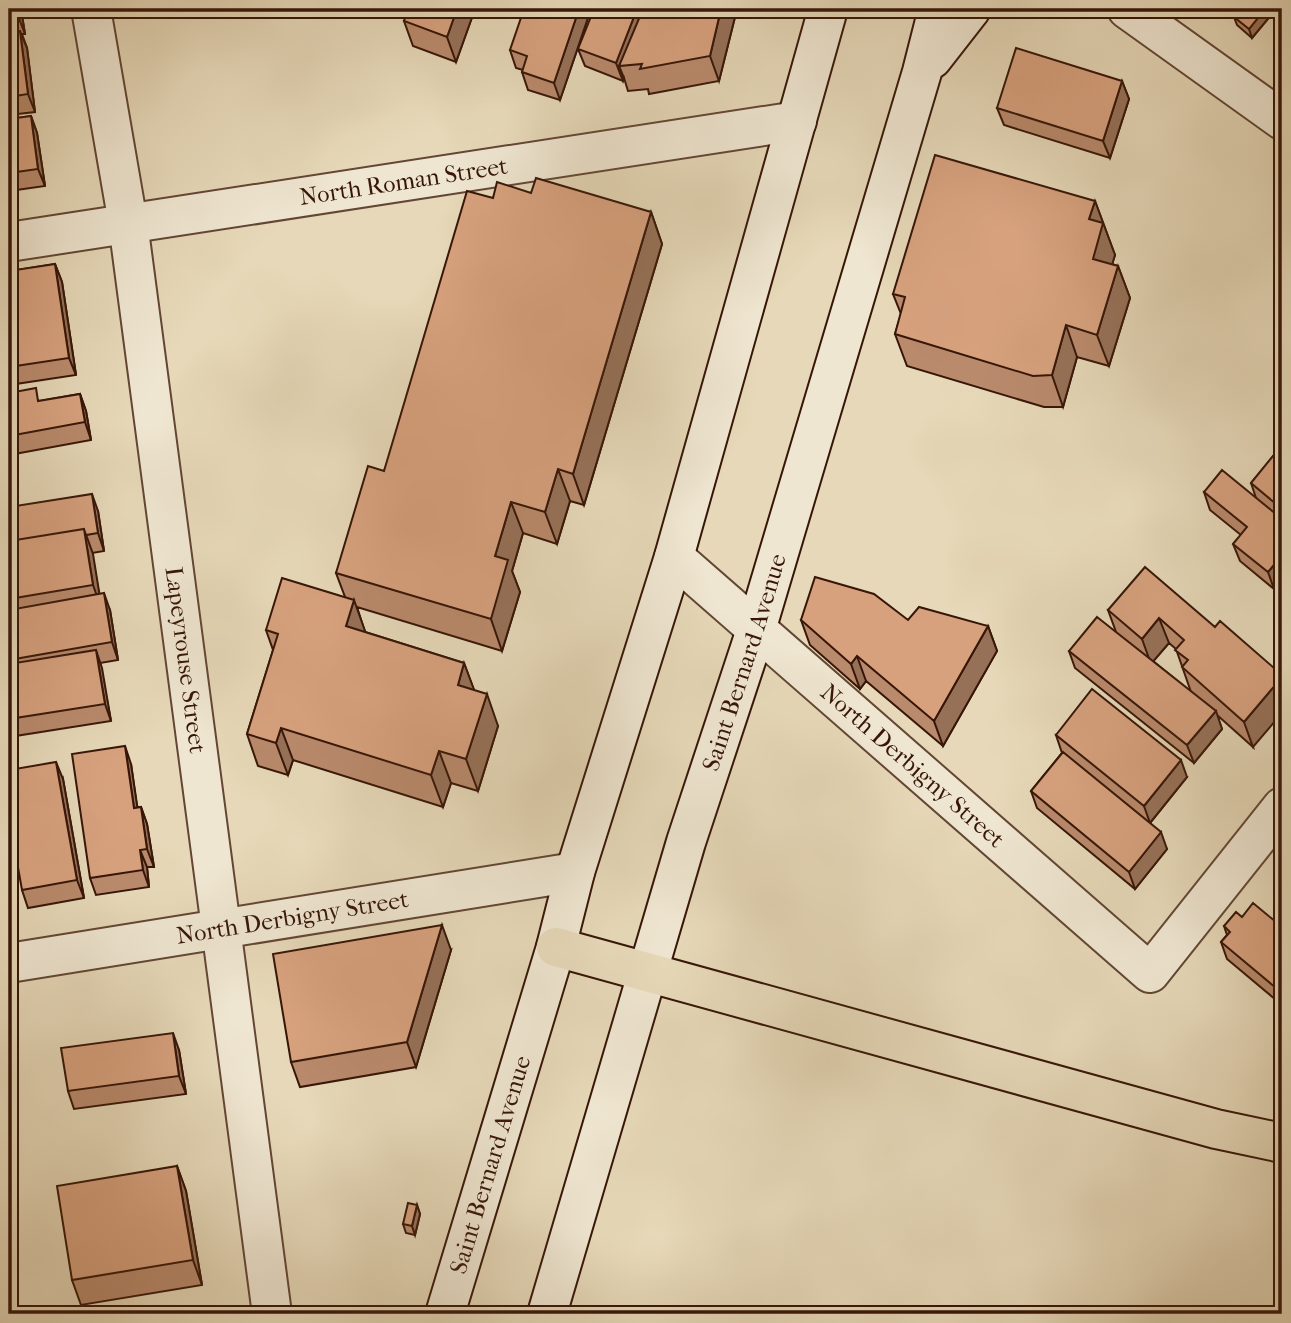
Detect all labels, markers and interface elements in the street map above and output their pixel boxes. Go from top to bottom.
street label: North Roman Street [297,152,510,211]
street label: Saint Bernard Avenue [696,550,792,775]
street label: Lapeyrouse Street [160,565,212,755]
street label: North Derbigny Street [815,678,1011,854]
street label: North Derbigny Street [174,885,411,950]
street label: Saint Bernard Avenue [444,1052,536,1277]

